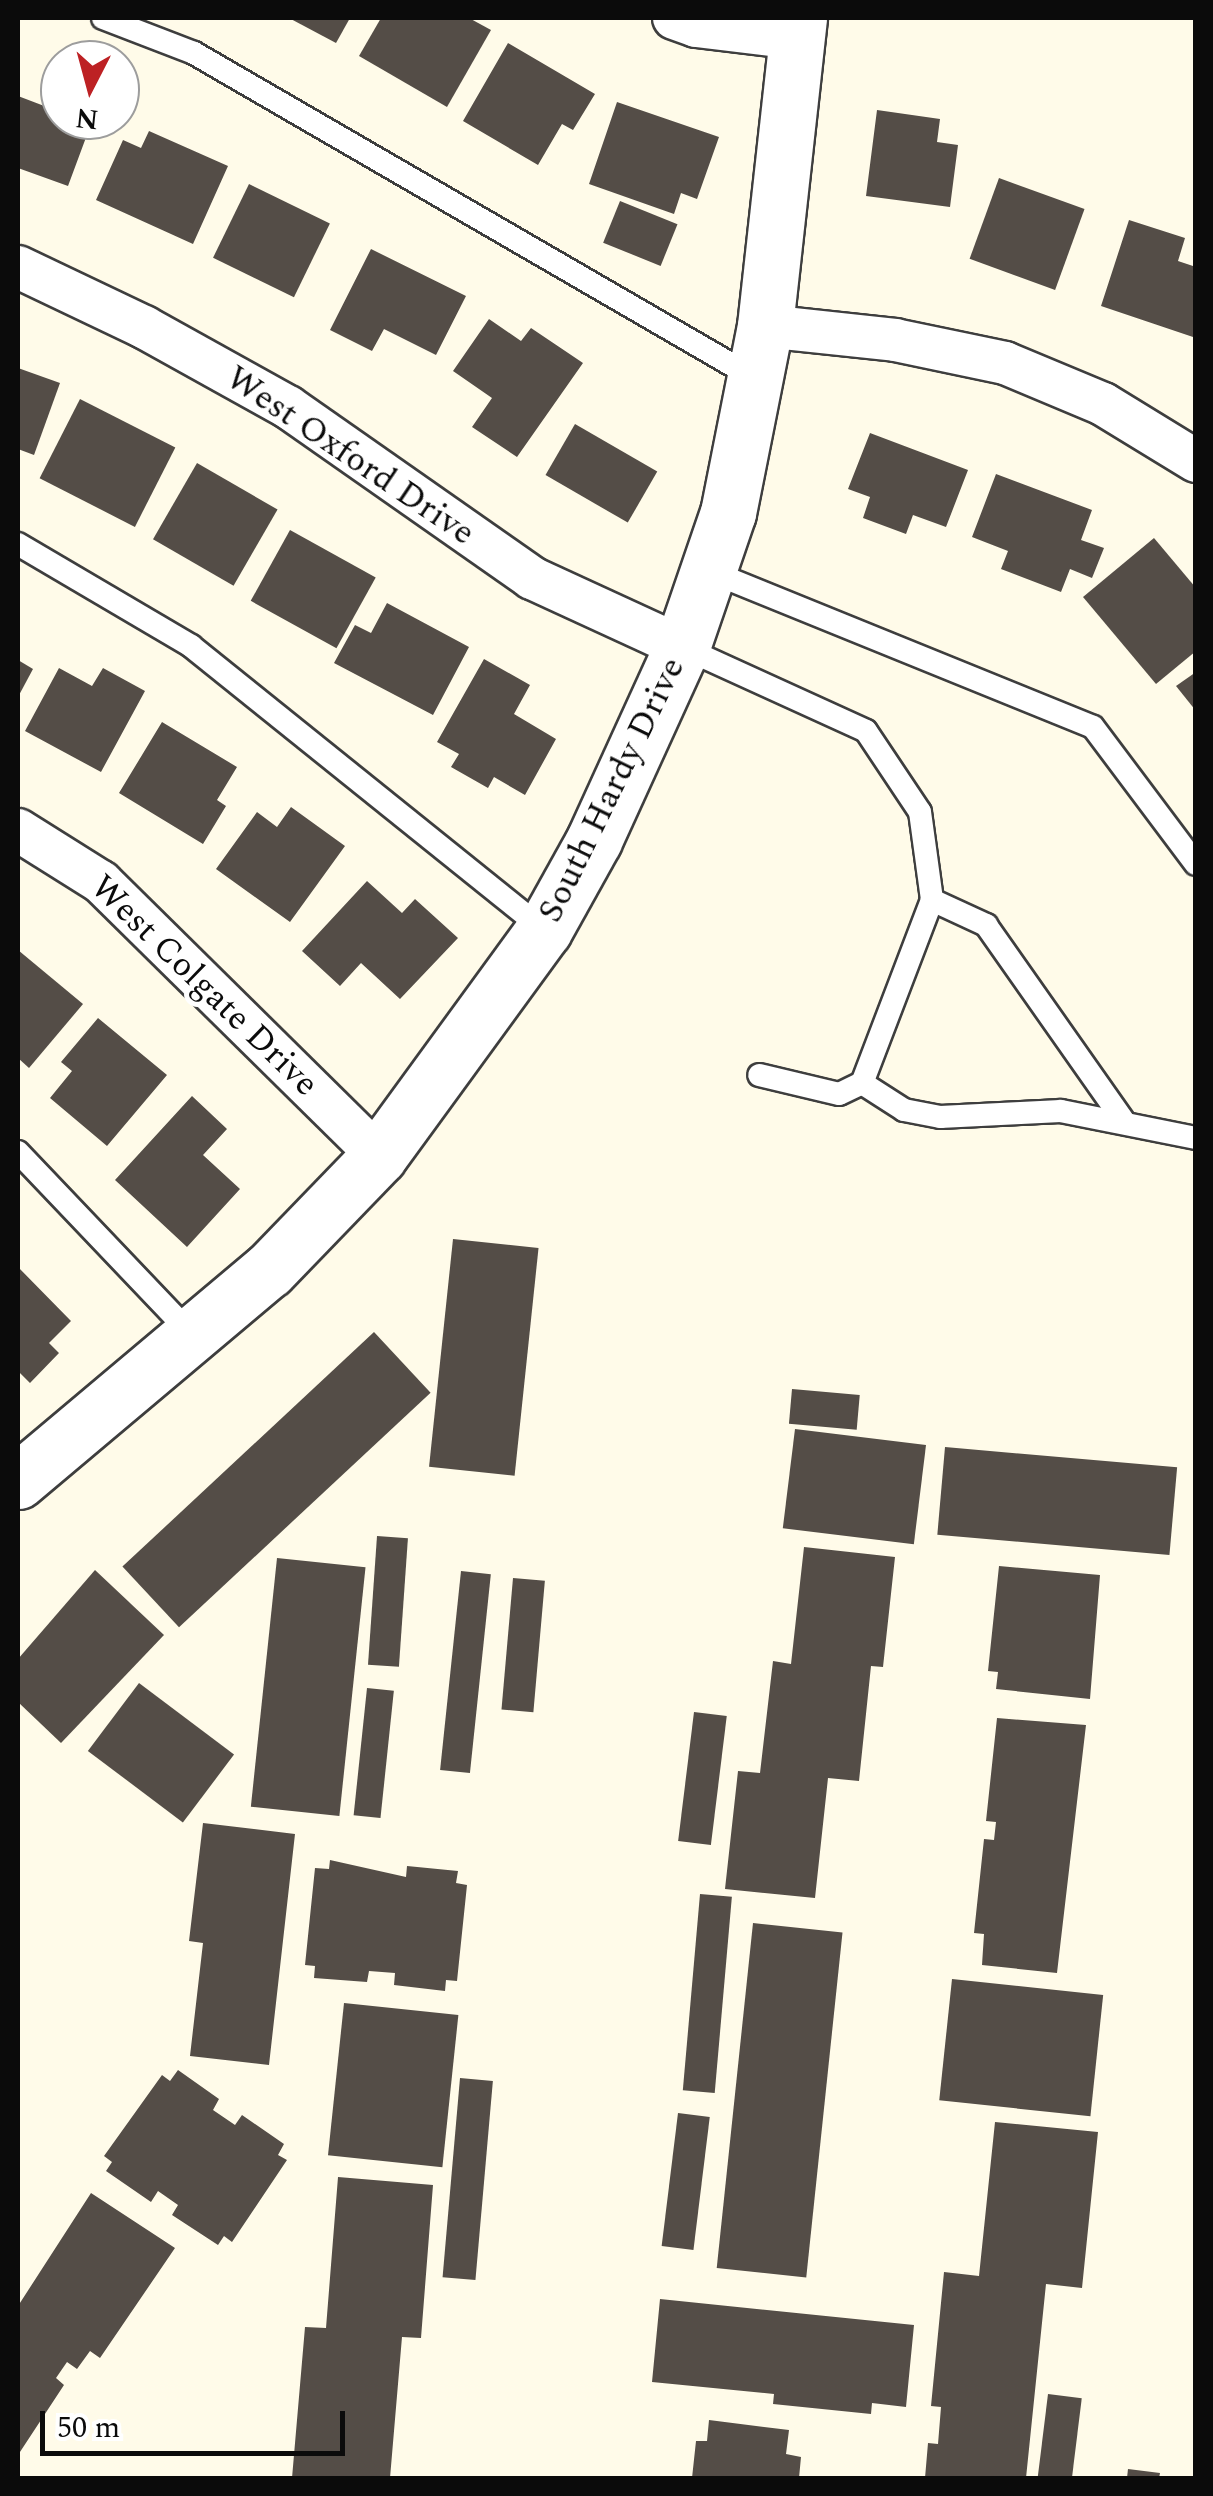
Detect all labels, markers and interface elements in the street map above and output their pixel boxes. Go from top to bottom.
north arrow [40,40,140,140]
text: N [73,96,101,141]
street label: West Oxford Drive [218,357,482,555]
street label: South Hardy Drive [530,651,694,929]
street label: West Colgate Drive [81,866,327,1106]
scale bar [45,2391,350,2453]
text: 50 m [57,2405,120,2451]

